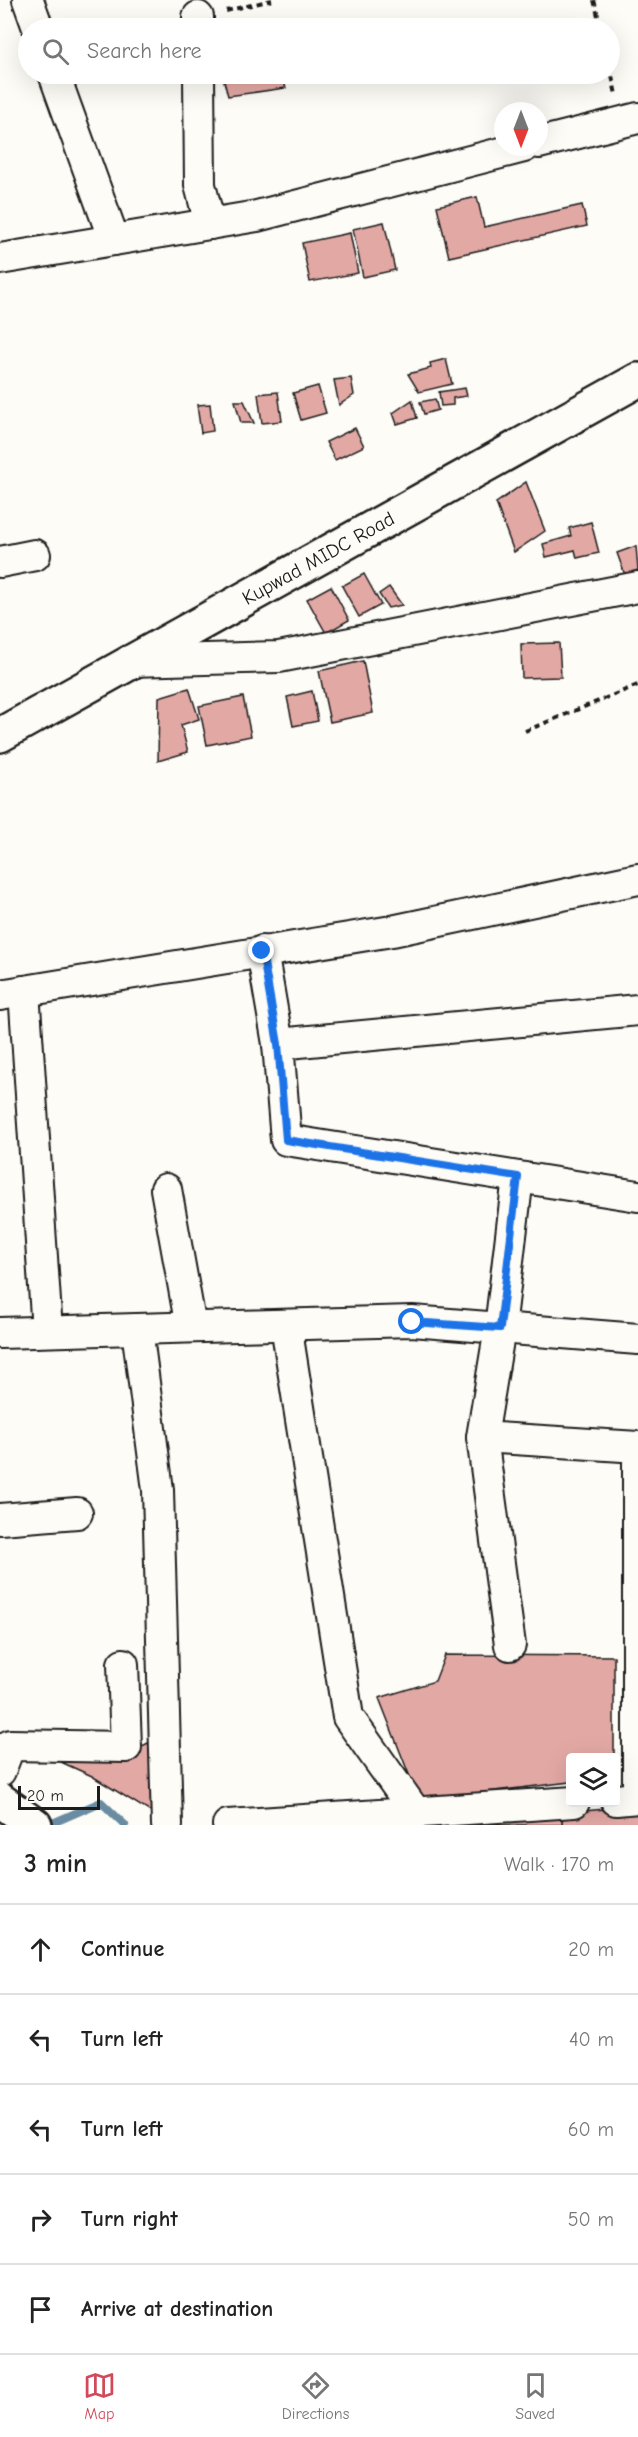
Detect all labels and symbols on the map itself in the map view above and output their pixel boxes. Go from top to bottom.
north arrow [494,102,548,156]
street label: Kupwad MIDC Road [238,507,398,610]
route end [248,937,274,963]
route start [398,1308,424,1334]
scale bar [18,1783,100,1810]

